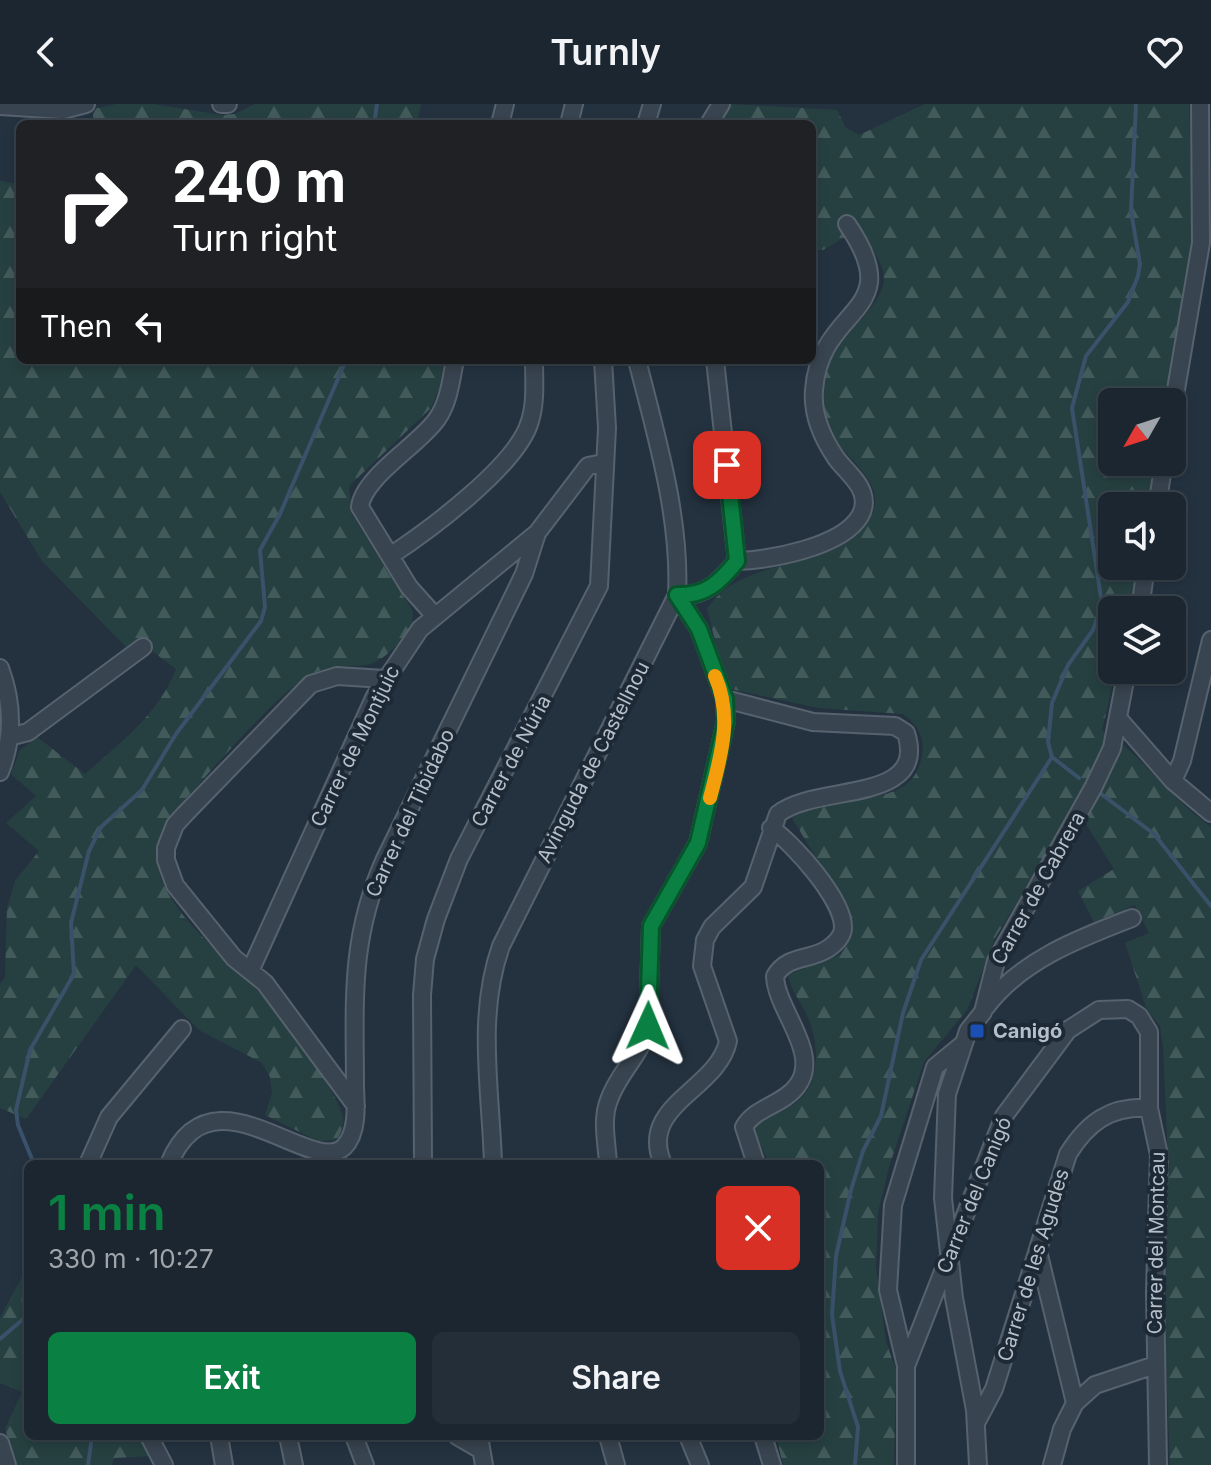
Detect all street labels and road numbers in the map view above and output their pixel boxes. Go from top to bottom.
street label: Avinguda de Castellnou [532,657,654,867]
street label: Carrer de Montjuic [305,661,405,831]
street label: Carrer de Núria [466,691,556,831]
street label: Carrer del Tibidabo [361,725,459,901]
street label: Carrer de Cabrera [986,807,1090,969]
street label: Carrer del Canigó [932,1113,1016,1277]
street label: Carrer del Montcau [1142,1151,1170,1335]
street label: Carrer de les Agudes [992,1166,1074,1364]

